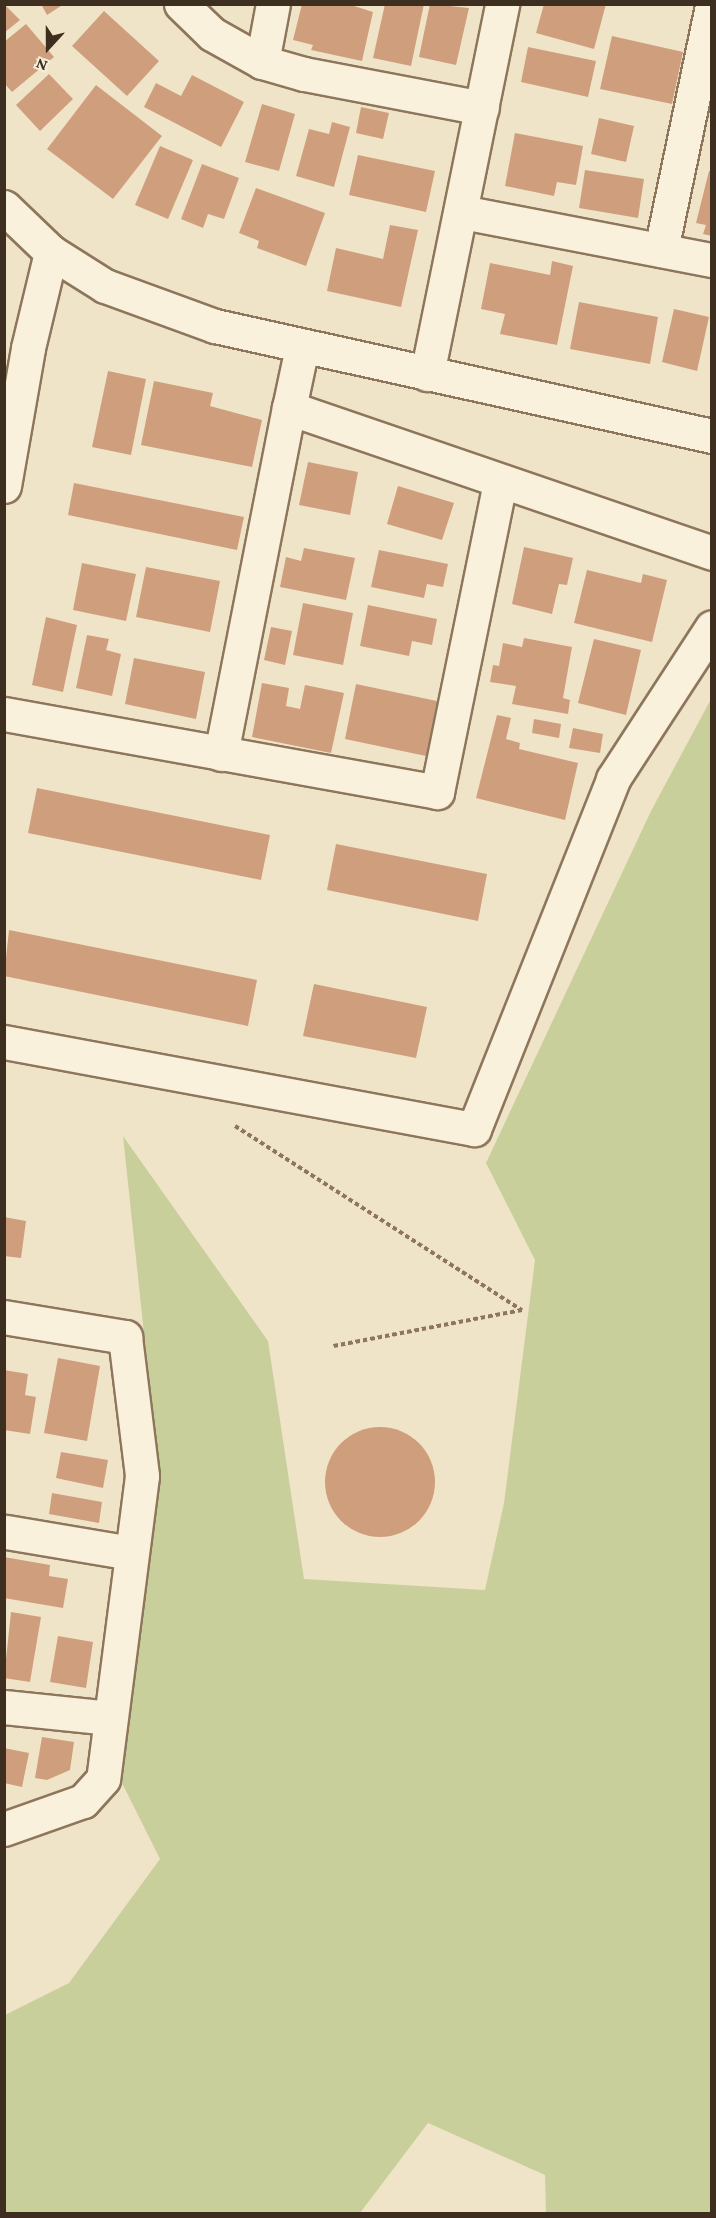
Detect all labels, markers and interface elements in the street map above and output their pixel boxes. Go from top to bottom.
north arrow [18,18,78,78]
text: N [33,55,50,75]

